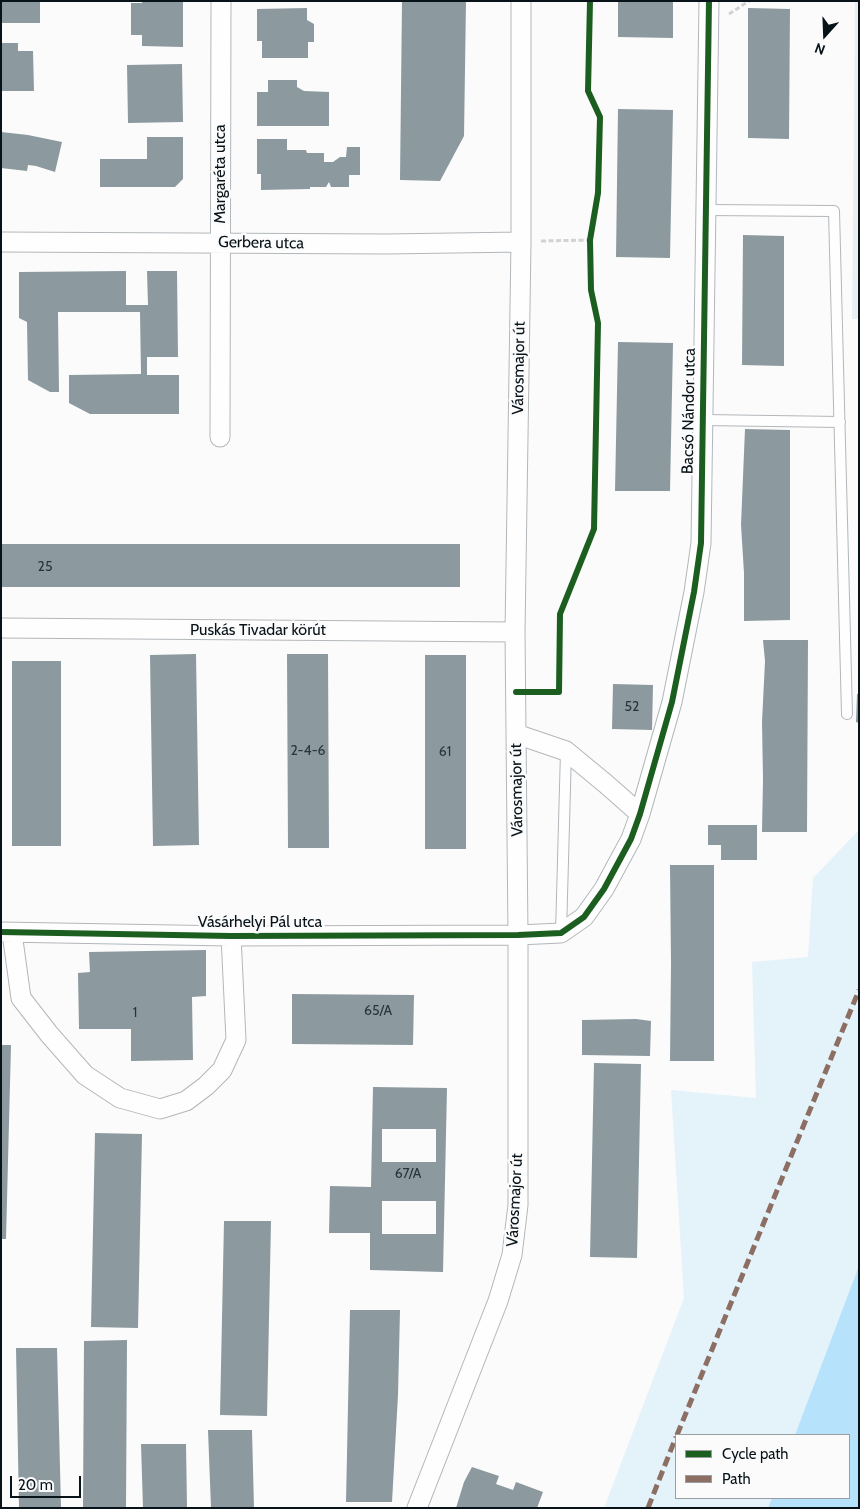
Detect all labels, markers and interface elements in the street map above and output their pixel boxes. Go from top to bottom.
north arrow [800,10,850,60]
text: N [812,39,828,59]
street label: Margaréta utca [210,124,230,224]
street label: Gerbera utca [218,233,304,253]
street label: Városmajor út [509,321,529,415]
street label: Bacsó Nándor utca [678,348,700,474]
house number: 25 [38,559,52,575]
street label: Puskás Tivadar körút [190,620,326,640]
house number: 52 [625,699,639,715]
house number: 2-4-6 [290,743,326,759]
street label: Városmajor út [507,743,527,837]
house number: 61 [439,744,451,760]
street label: Vásárhelyi Pál utca [198,912,322,932]
house number: 65/A [364,1003,392,1019]
house number: 1 [133,1005,137,1021]
street label: Városmajor út [503,1153,527,1247]
house number: 67/A [395,1166,421,1182]
legend [675,1434,850,1499]
text: Cycle path [722,1445,788,1463]
scale bar [12,1466,84,1498]
text: Path [722,1470,751,1488]
text: 20 m [18,1476,53,1494]

